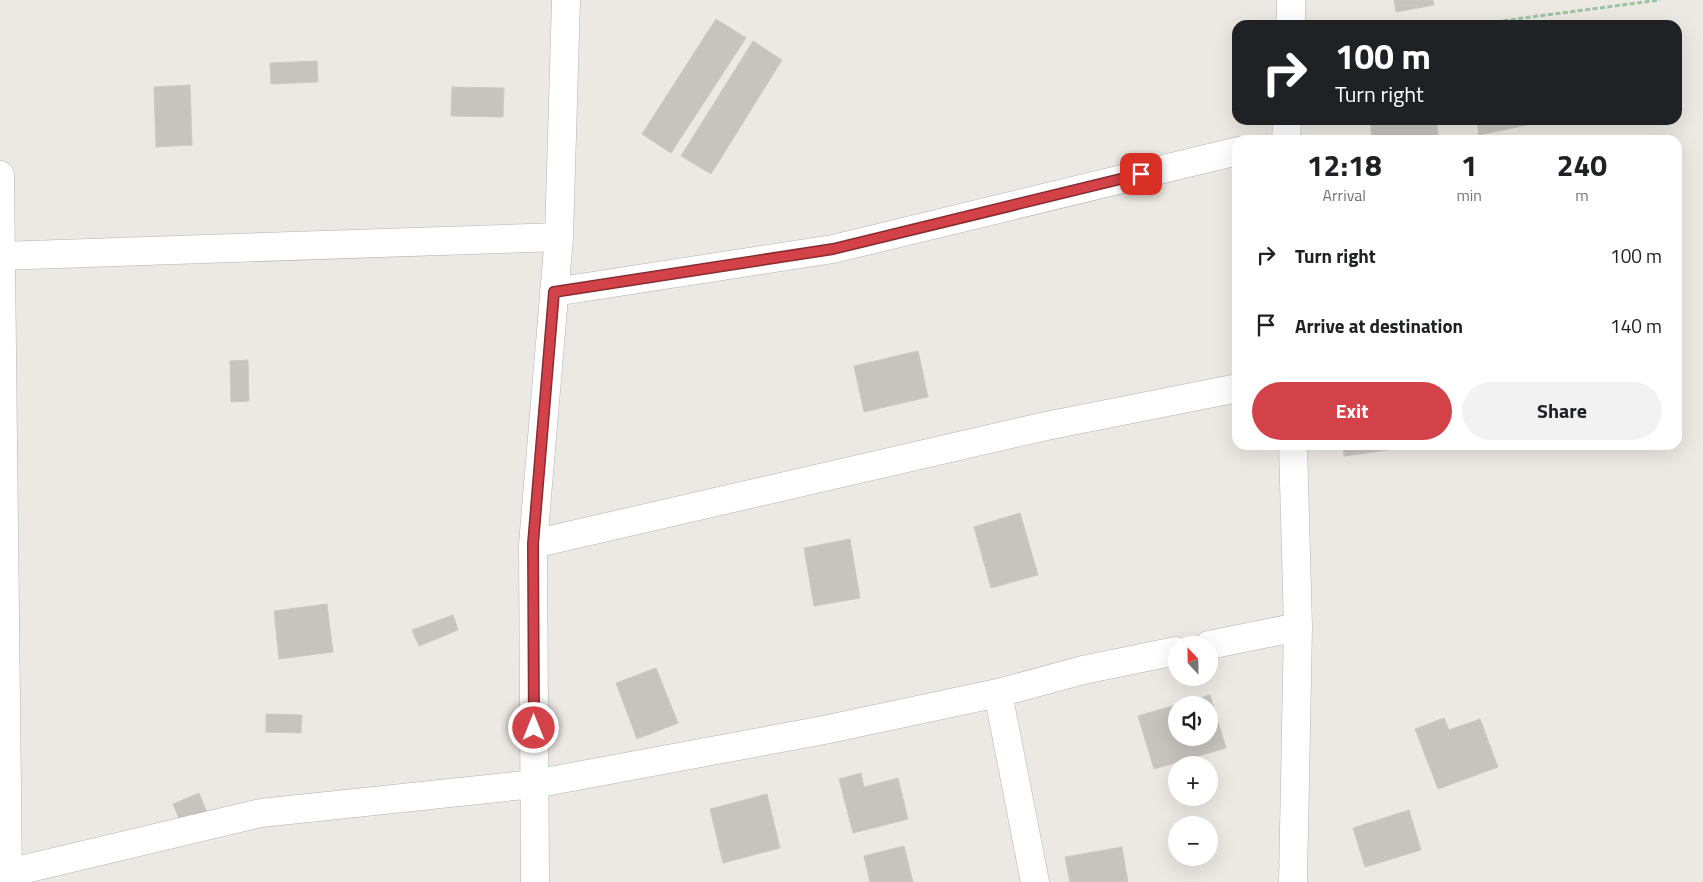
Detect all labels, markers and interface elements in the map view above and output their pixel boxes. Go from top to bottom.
text: 100 m [1335,29,1431,83]
icon: right [1252,40,1317,105]
text: Turn right [1335,77,1424,111]
text: 12:18 [1307,142,1382,188]
text: 1 [1461,142,1478,188]
text: 240 [1557,142,1607,188]
pin [1120,153,1162,195]
icon: arrive [1127,160,1155,188]
text: Arrival [1323,183,1366,207]
text: min [1456,183,1482,207]
text: m [1575,183,1589,207]
icon: right [1252,241,1280,269]
text: Turn right [1295,241,1376,270]
text: 100 m [1610,241,1662,270]
icon: arrive [1252,311,1280,339]
text: Arrive at destination [1295,311,1463,340]
text: 140 m [1610,311,1662,340]
button: Exit [1252,382,1452,440]
button: Share [1462,382,1662,440]
north arrow [1168,636,1218,686]
map controls [1168,636,1218,866]
button: sound [1168,696,1218,746]
position arrow [507,701,559,753]
button: + [1168,756,1218,806]
button: − [1168,816,1218,866]

